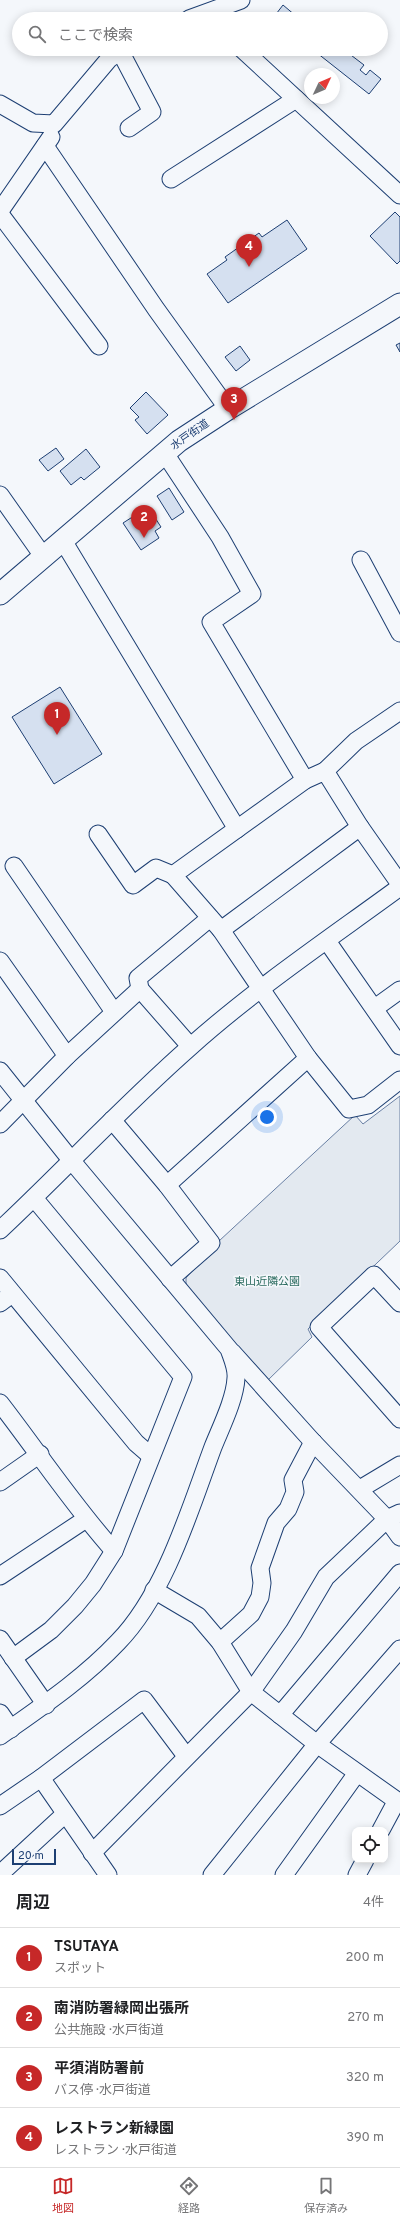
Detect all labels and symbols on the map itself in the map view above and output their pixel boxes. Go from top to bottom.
north arrow [304,68,340,104]
pin: 4 [236,234,262,267]
pin: 3 [221,387,247,420]
street label: 水戸街道 [168,417,212,453]
pin: 2 [131,505,157,538]
pin: 1 [44,702,70,735]
your location [257,1107,277,1127]
park label: 東山近隣公園 [234,1275,300,1289]
scale bar [12,1847,56,1866]

